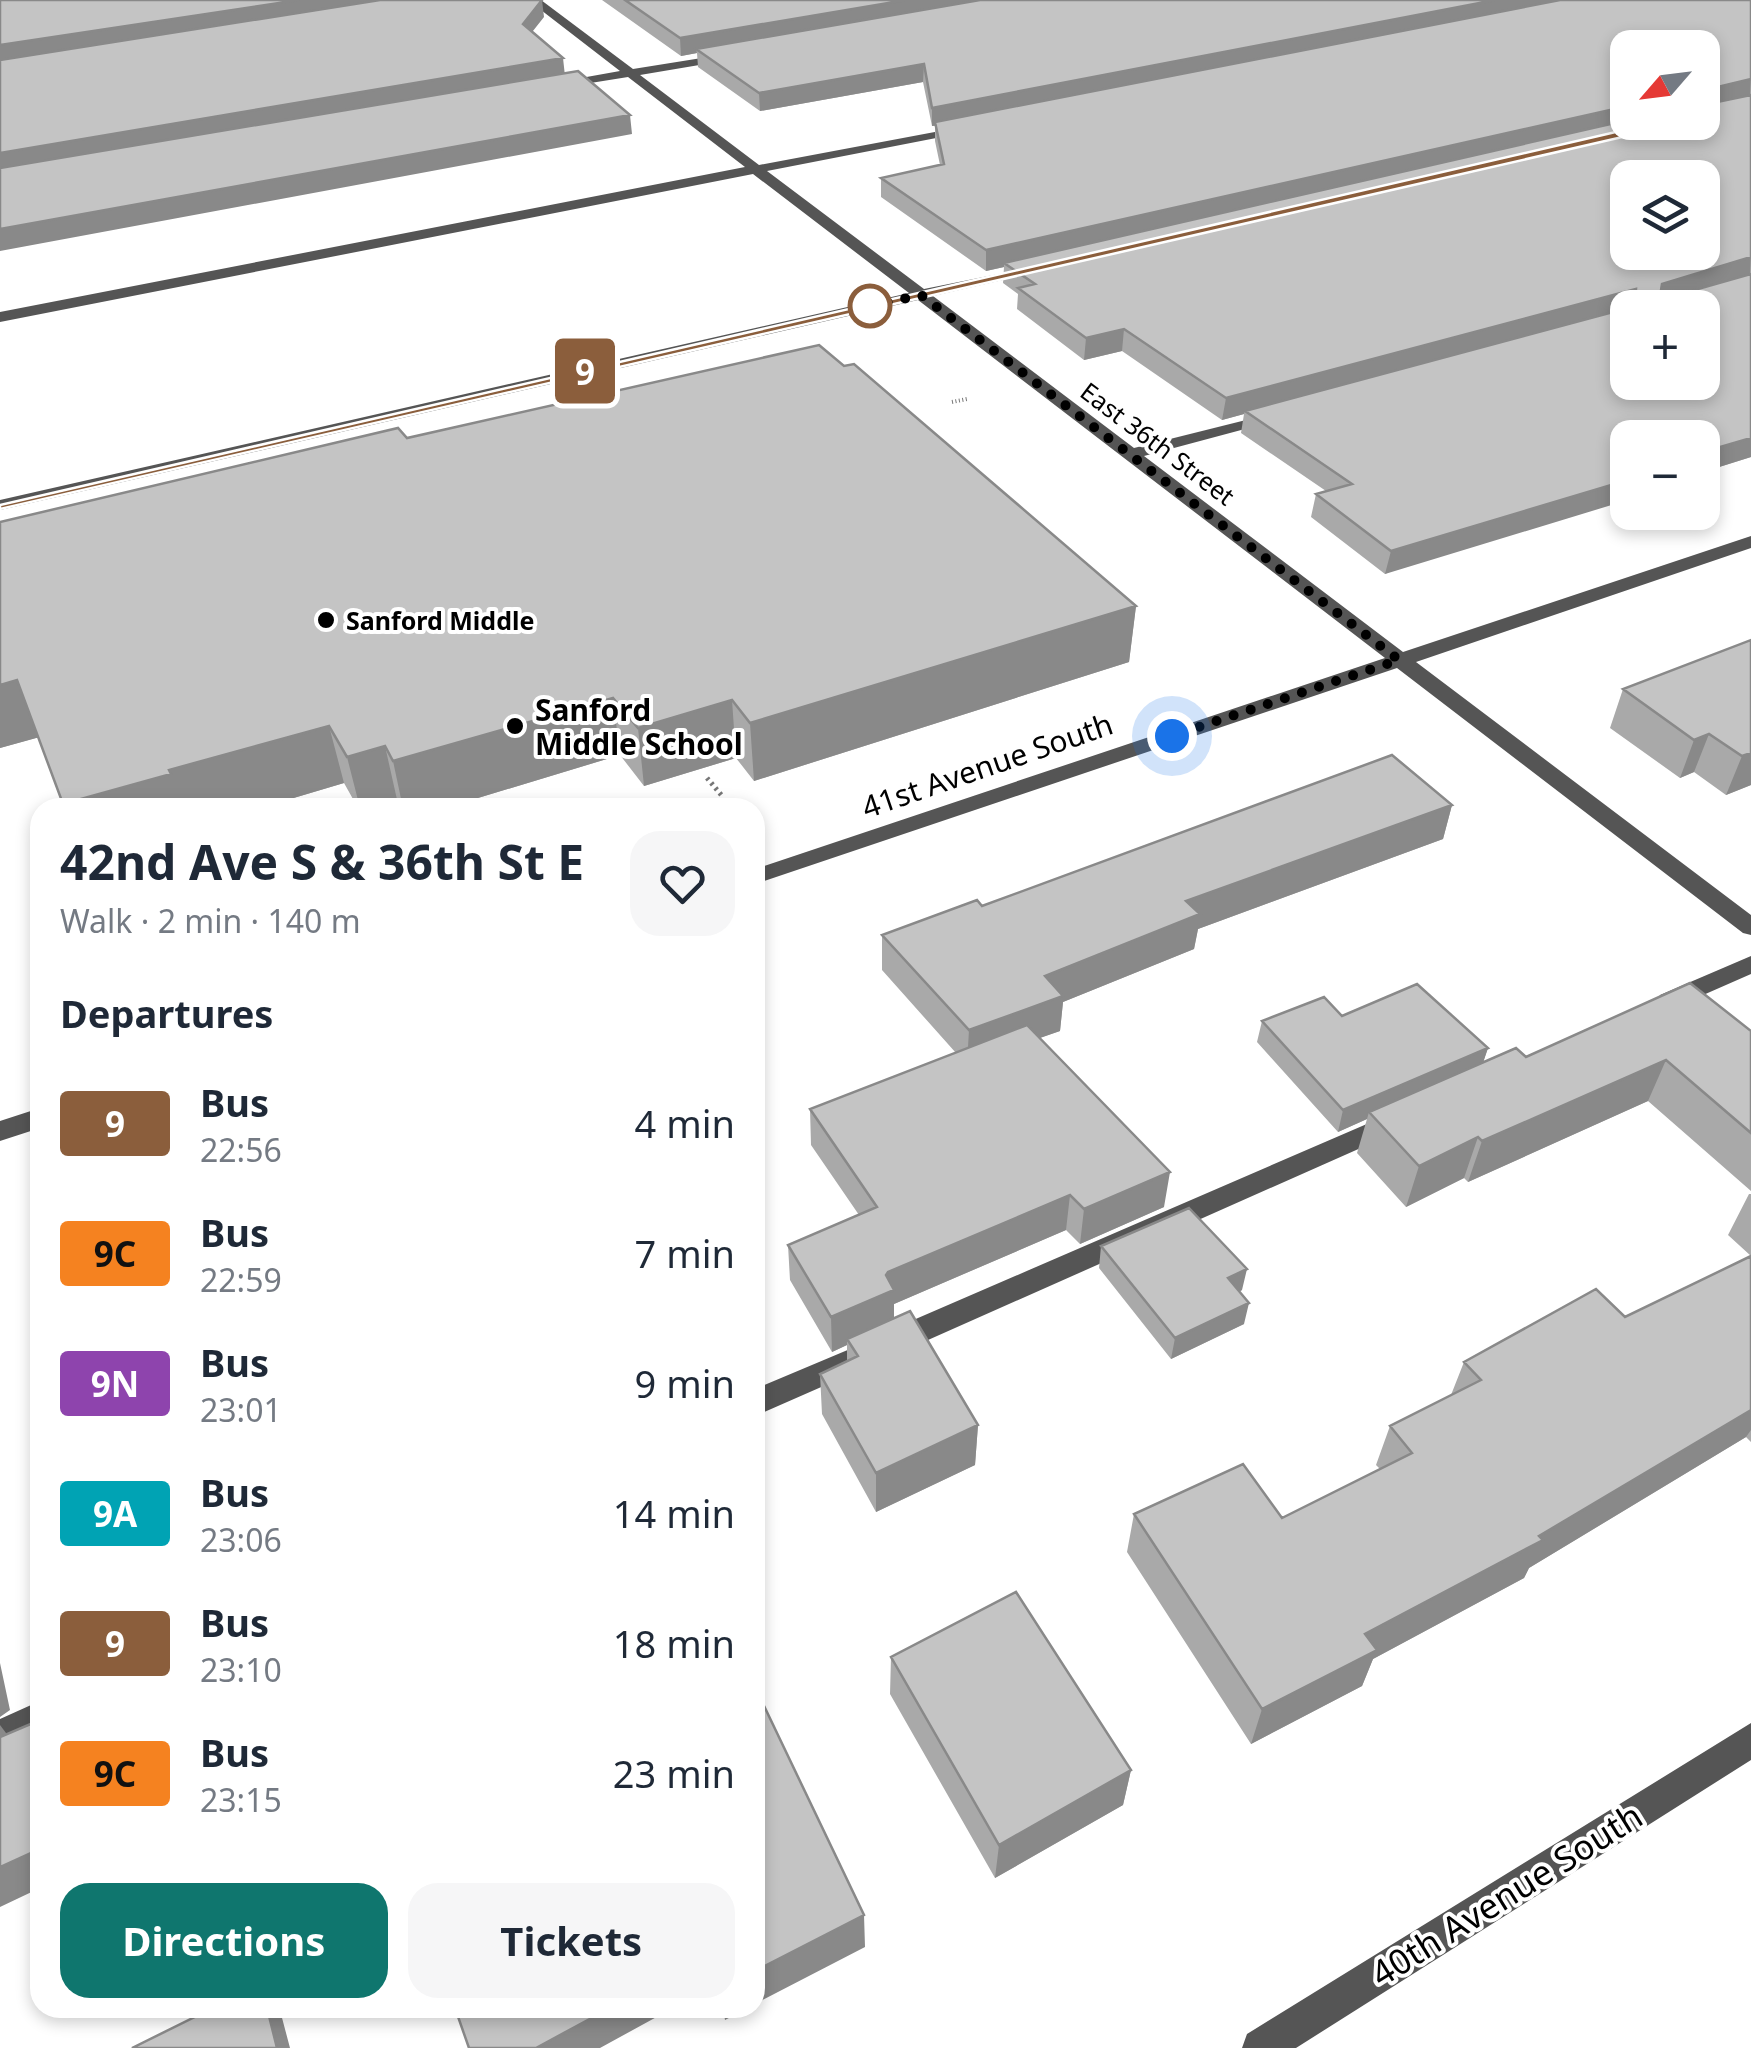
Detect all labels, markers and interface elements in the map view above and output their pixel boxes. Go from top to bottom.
north arrow [1610,30,1720,140]
map controls [1610,30,1720,530]
button: layers [1610,160,1720,270]
unlabelled marker [849,285,891,327]
button: + [1610,290,1720,400]
line badge: 9 [552,338,618,404]
text: 9 [575,348,595,395]
street label: East 36th Street [1074,374,1242,512]
button: − [1610,420,1720,530]
place label: Sanford Middle [346,603,534,637]
marker: Sanford Middle [315,609,337,631]
place label: Sanford Middle School [535,689,743,764]
street label: 41st Avenue South [856,703,1118,827]
your location [1147,711,1197,761]
marker: Sanford Middle School [504,715,526,737]
text: 42nd Ave S & 36th St E [60,829,584,894]
button: heart [630,831,735,936]
text: Walk · 2 min · 140 m [60,899,361,942]
text: Departures [60,987,273,1039]
text: Bus [200,1076,269,1128]
text: 4 min [635,1097,735,1149]
text: 9 [105,1100,125,1147]
text: 22:56 [200,1128,282,1171]
text: Bus [200,1206,269,1258]
text: 7 min [635,1227,735,1279]
text: 9C [94,1230,136,1277]
text: 22:59 [200,1258,282,1301]
text: Bus [200,1336,269,1388]
text: 9 min [635,1357,735,1409]
text: 9N [91,1360,139,1407]
text: 23:01 [200,1388,282,1431]
text: Bus [200,1466,269,1518]
text: 14 min [613,1487,735,1539]
text: 9A [93,1490,137,1537]
text: 23:06 [200,1518,282,1561]
text: Bus [200,1596,269,1648]
text: 18 min [613,1617,735,1669]
text: 9 [105,1620,125,1667]
text: 23:10 [200,1648,282,1691]
text: Bus [200,1726,269,1778]
text: 23 min [613,1747,735,1799]
text: 9C [94,1750,136,1797]
text: 23:15 [200,1778,282,1821]
street label: 40th Avenue South [1361,1791,1651,1997]
button: Directions [60,1883,388,1998]
button: Tickets [408,1883,735,1998]

